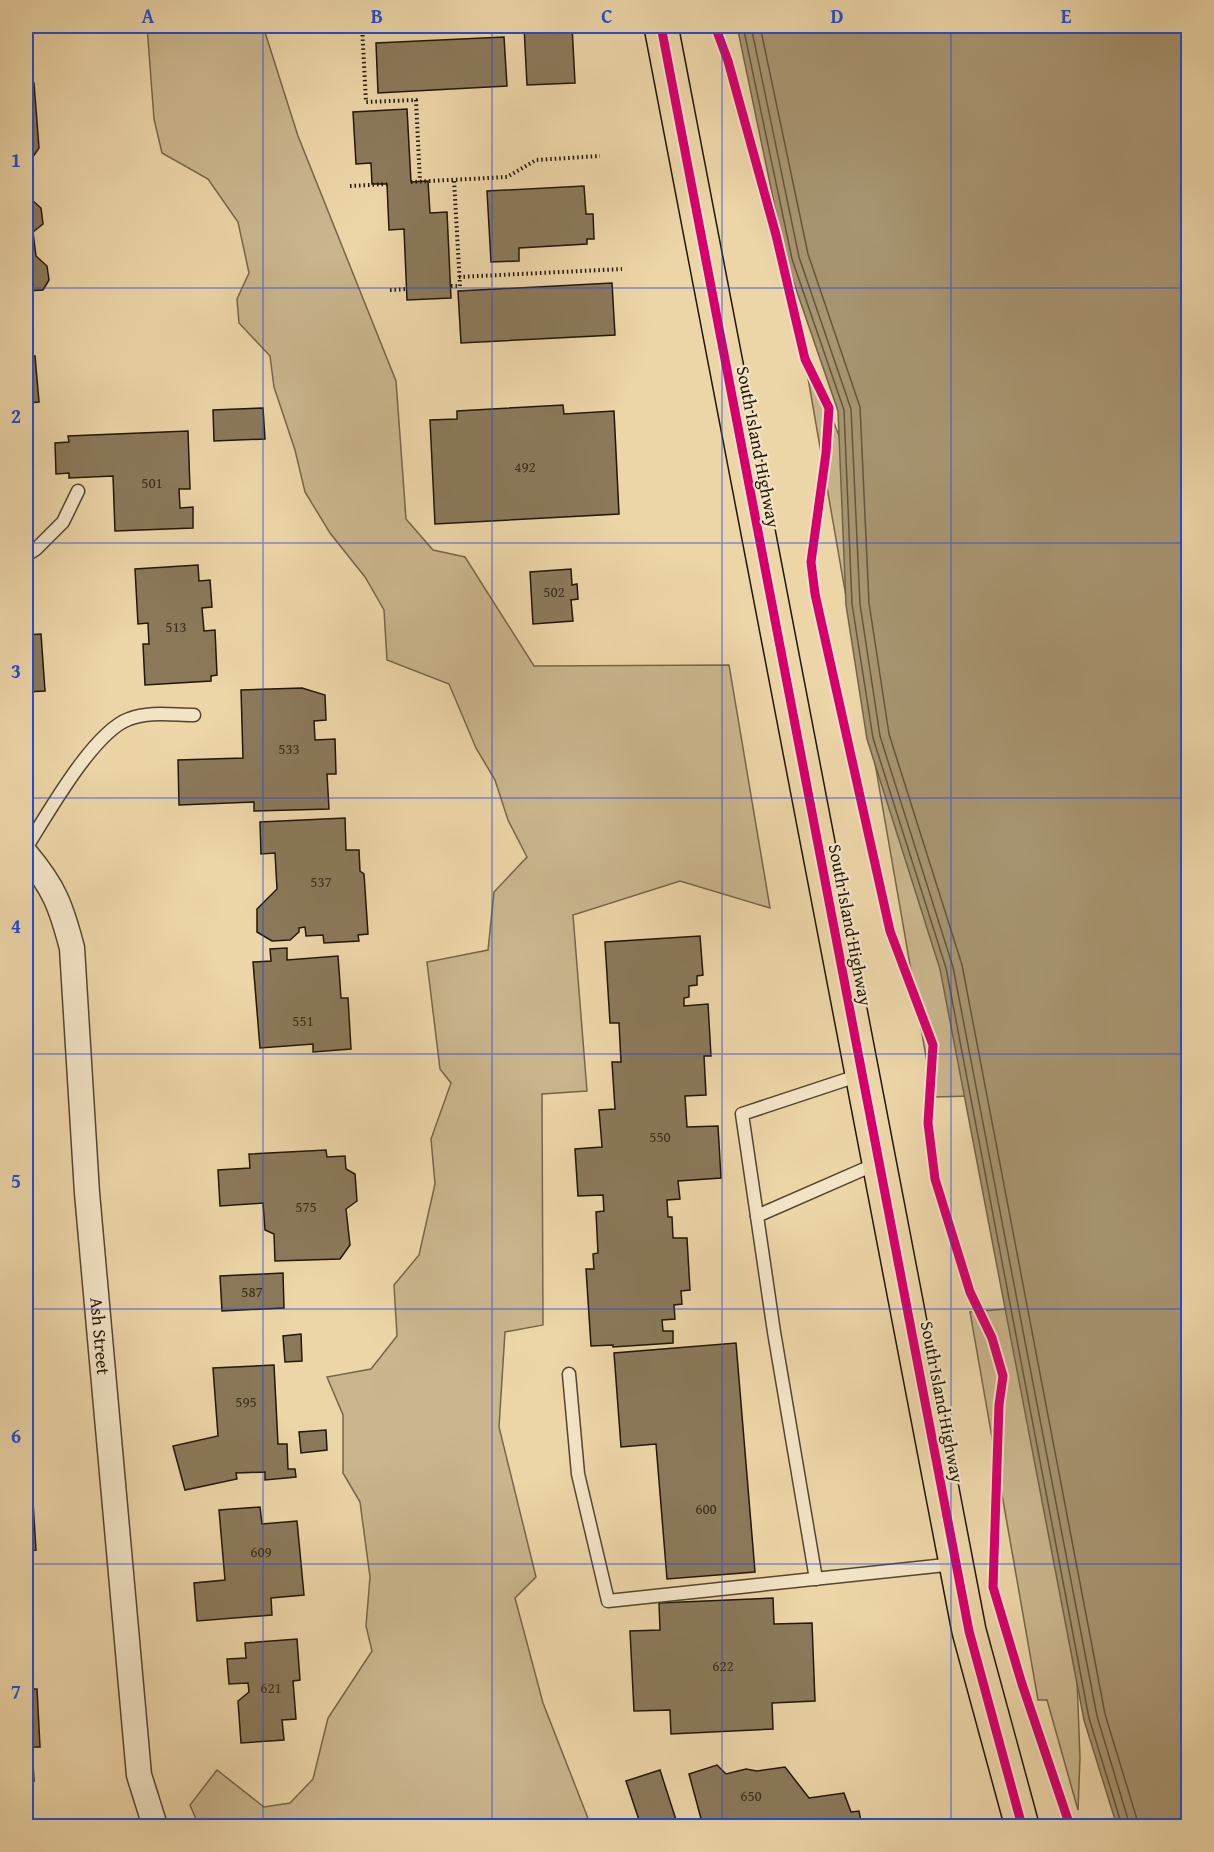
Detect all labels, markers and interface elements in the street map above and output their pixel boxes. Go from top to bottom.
text: A [142,1,155,30]
text: B [371,1,383,30]
text: C [601,1,613,30]
text: D [830,1,844,30]
text: E [1061,1,1072,30]
text: 1 [11,145,21,174]
street label: South Island Highway [730,364,787,530]
text: 2 [11,401,21,430]
house number: 492 [514,456,536,477]
house number: 501 [141,472,163,493]
house number: 502 [543,581,565,602]
house number: 513 [165,616,187,637]
text: 3 [11,656,21,685]
house number: 533 [278,738,300,759]
street label: South Island Highway [822,842,879,1008]
house number: 537 [310,871,332,892]
text: 4 [11,911,21,940]
house number: 551 [292,1010,314,1031]
house number: 550 [649,1126,671,1147]
text: 5 [11,1166,21,1195]
house number: 575 [295,1196,317,1217]
house number: 587 [241,1281,263,1302]
street label: Ash Street [83,1296,117,1377]
street label: South Island Highway [914,1319,971,1485]
house number: 595 [235,1391,257,1412]
text: 6 [11,1421,21,1450]
house number: 600 [695,1498,717,1519]
house number: 609 [250,1541,272,1562]
house number: 622 [712,1655,734,1676]
text: 7 [11,1676,21,1705]
house number: 621 [260,1677,282,1698]
house number: 650 [740,1785,762,1806]

